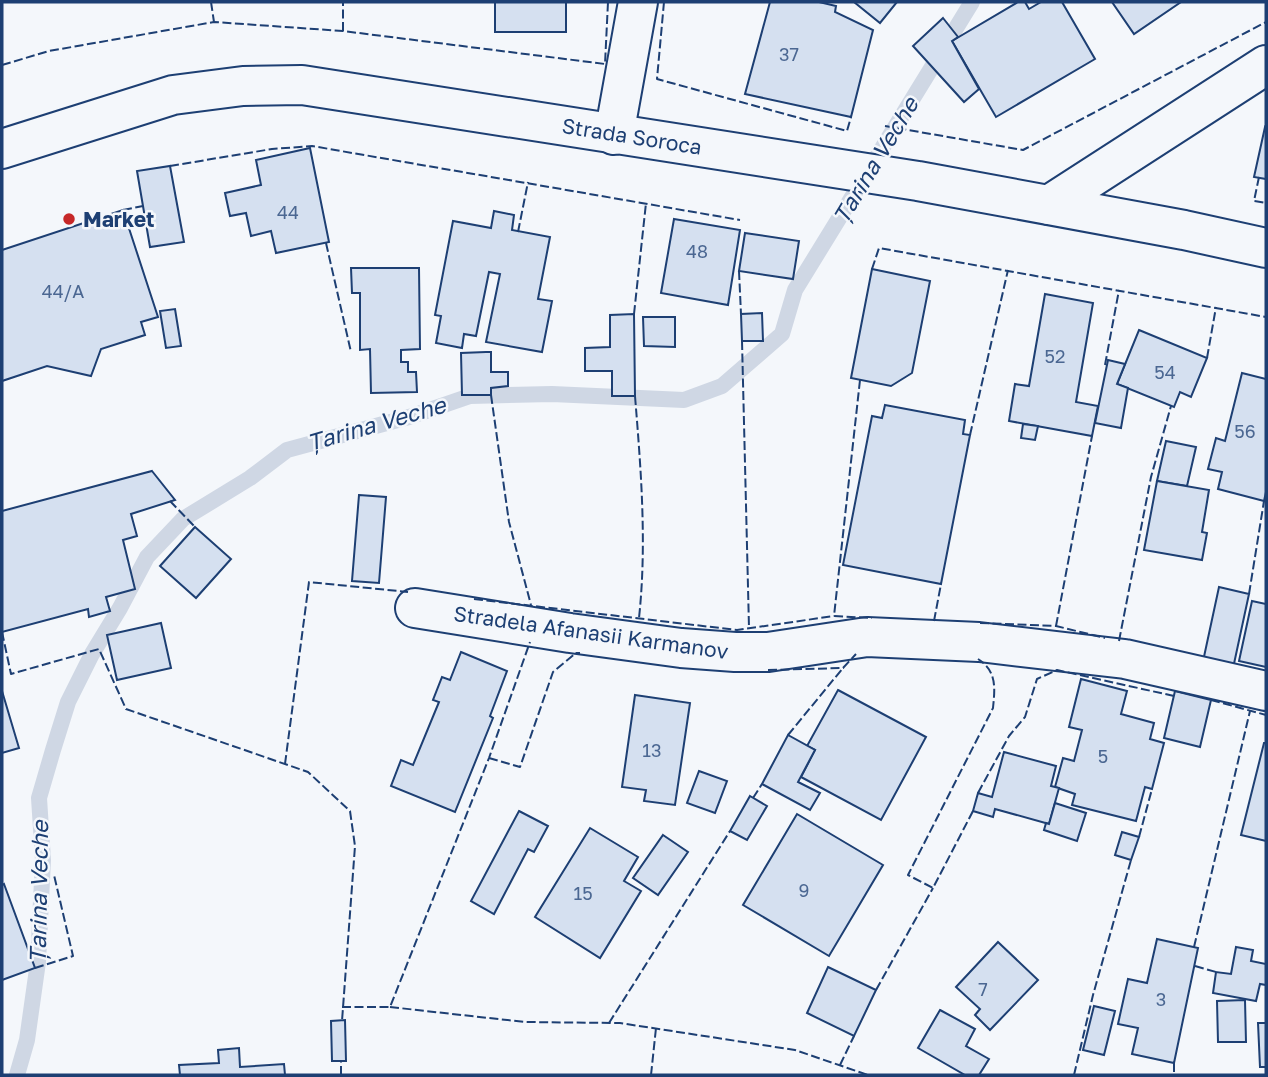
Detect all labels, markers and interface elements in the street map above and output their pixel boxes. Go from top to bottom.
house number: 37 [779,43,799,65]
water label: Țarina Veche [826,90,925,229]
street label: Strada Soroca [560,112,704,160]
house number: 44 [277,201,299,223]
place label: Market [83,206,155,232]
marker: Market [61,211,77,227]
house number: 48 [686,240,708,262]
house number: 44/A [42,280,84,302]
house number: 52 [1045,345,1065,367]
house number: 54 [1154,361,1176,383]
water label: Țarina Veche [304,389,450,457]
house number: 56 [1234,420,1256,442]
street label: Stradela Afanasii Karmanov [452,600,730,664]
house number: 13 [642,739,662,761]
house number: 5 [1098,745,1108,767]
water label: Țarina Veche [23,819,54,964]
house number: 9 [799,879,809,901]
house number: 15 [573,882,593,904]
house number: 7 [978,978,988,1000]
house number: 3 [1156,988,1166,1010]

